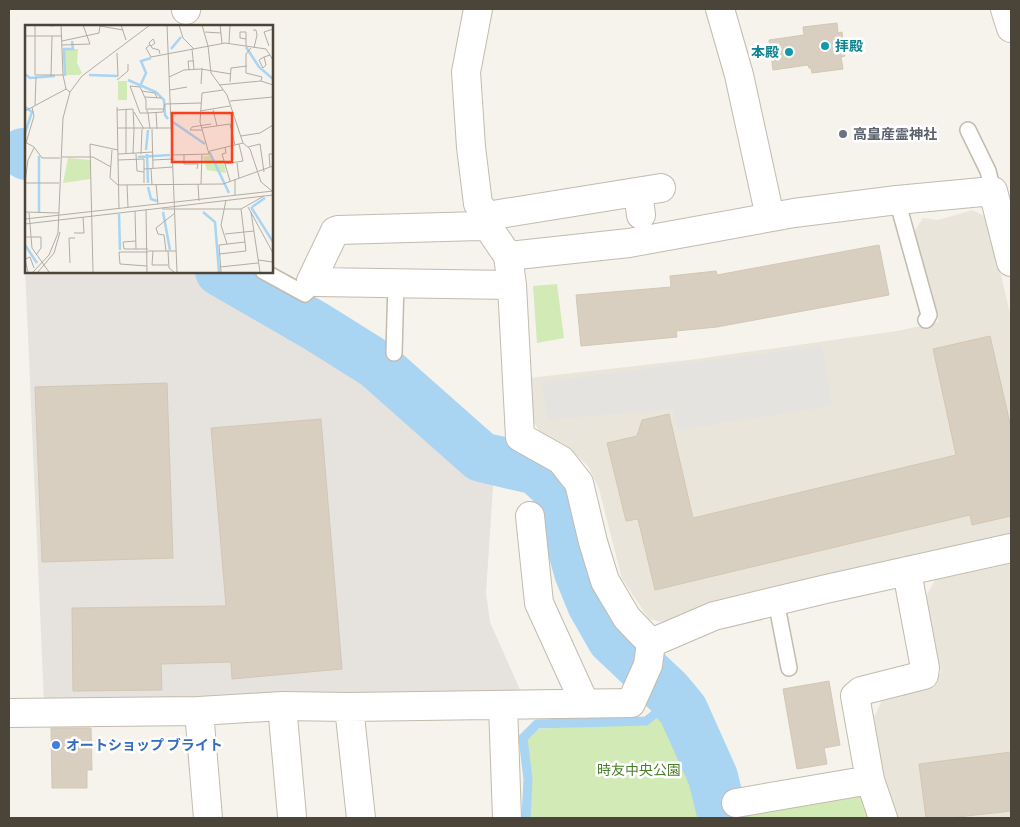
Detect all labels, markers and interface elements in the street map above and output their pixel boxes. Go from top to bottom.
inset map [25,25,272,272]
place label: 拝殿 [835,37,863,55]
marker: 拝殿 [819,40,831,52]
place label: 本殿 [751,43,779,61]
marker: 本殿 [783,46,795,58]
place label: 高皇産霊神社 [853,125,937,143]
marker: 高皇産霊神社 [837,128,849,140]
place label: オートショップ ブライト [66,736,223,754]
marker: オートショップ ブライト [50,739,62,751]
park label: 時友中央公園 [597,761,681,779]

